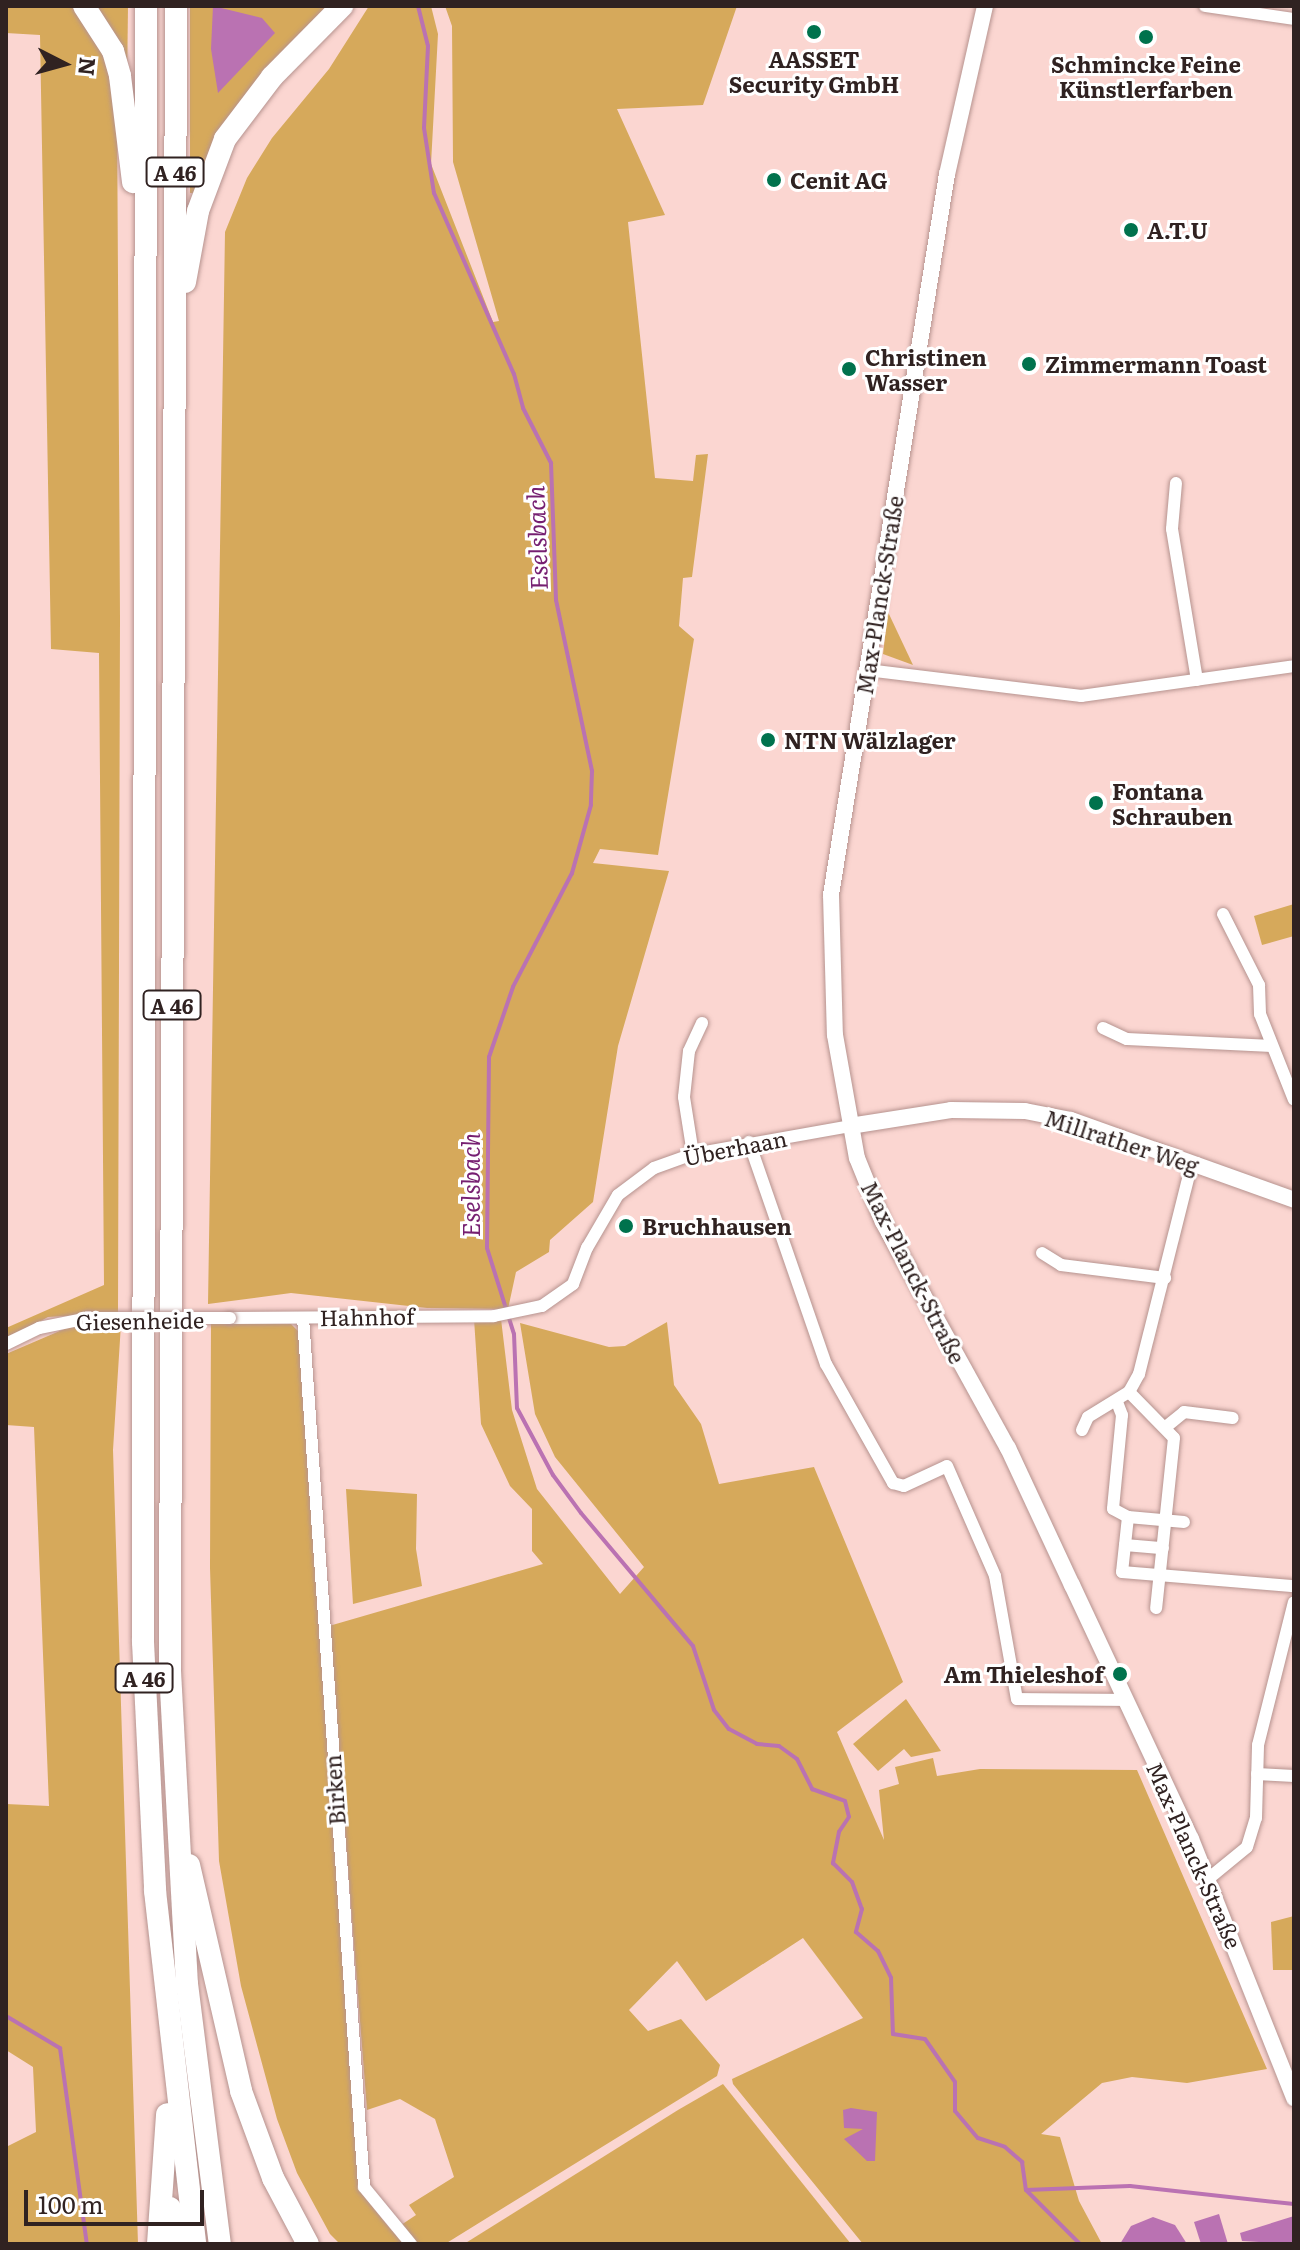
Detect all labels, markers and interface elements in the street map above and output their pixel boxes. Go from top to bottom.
marker: AASSET Security GmbH [805,23,823,41]
north arrow [24,24,104,104]
marker: Schmincke Feine Künstlerfarben [1137,28,1155,46]
place label: AASSET Security GmbH [729,45,899,96]
place label: Schmincke Feine Künstlerfarben [1051,50,1241,102]
text: N [71,56,106,77]
road number: A 46 [145,156,205,188]
place label: Cenit AG [790,167,888,193]
marker: Cenit AG [765,171,783,189]
place label: A.T.U [1147,217,1208,243]
marker: A.T.U [1122,221,1140,239]
place label: Christinen Wasser [865,343,987,394]
place label: Zimmermann Toast [1045,351,1267,377]
marker: Zimmermann Toast [1020,355,1038,373]
marker: Christinen Wasser [840,360,858,378]
water label: Eselsbach [520,485,552,591]
street label: Max-Planck-Straße [850,494,908,696]
place label: NTN Wälzlager [784,727,956,753]
marker: NTN Wälzlager [759,731,777,749]
place label: Fontana Schrauben [1112,777,1233,828]
marker: Fontana Schrauben [1087,794,1105,812]
road number: A 46 [142,989,202,1021]
street label: Millrather Weg [1042,1104,1202,1178]
street label: Überhaan [681,1124,789,1170]
water label: Eselsbach [456,1133,484,1237]
street label: Max-Planck-Straße [857,1176,971,1368]
place label: Bruchhausen [642,1213,792,1239]
marker: Bruchhausen [617,1217,635,1235]
street label: Hahnhof [319,1302,415,1330]
street label: Giesenheide [76,1306,204,1334]
place label: Am Thieleshof [944,1661,1104,1687]
road number: A 46 [114,1662,174,1694]
marker: Am Thieleshof [1111,1665,1129,1683]
street label: Birken [318,1754,350,1826]
street label: Max-Planck-Straße [1142,1758,1248,1952]
scale bar [28,2174,208,2224]
text: 100 m [38,2186,104,2221]

